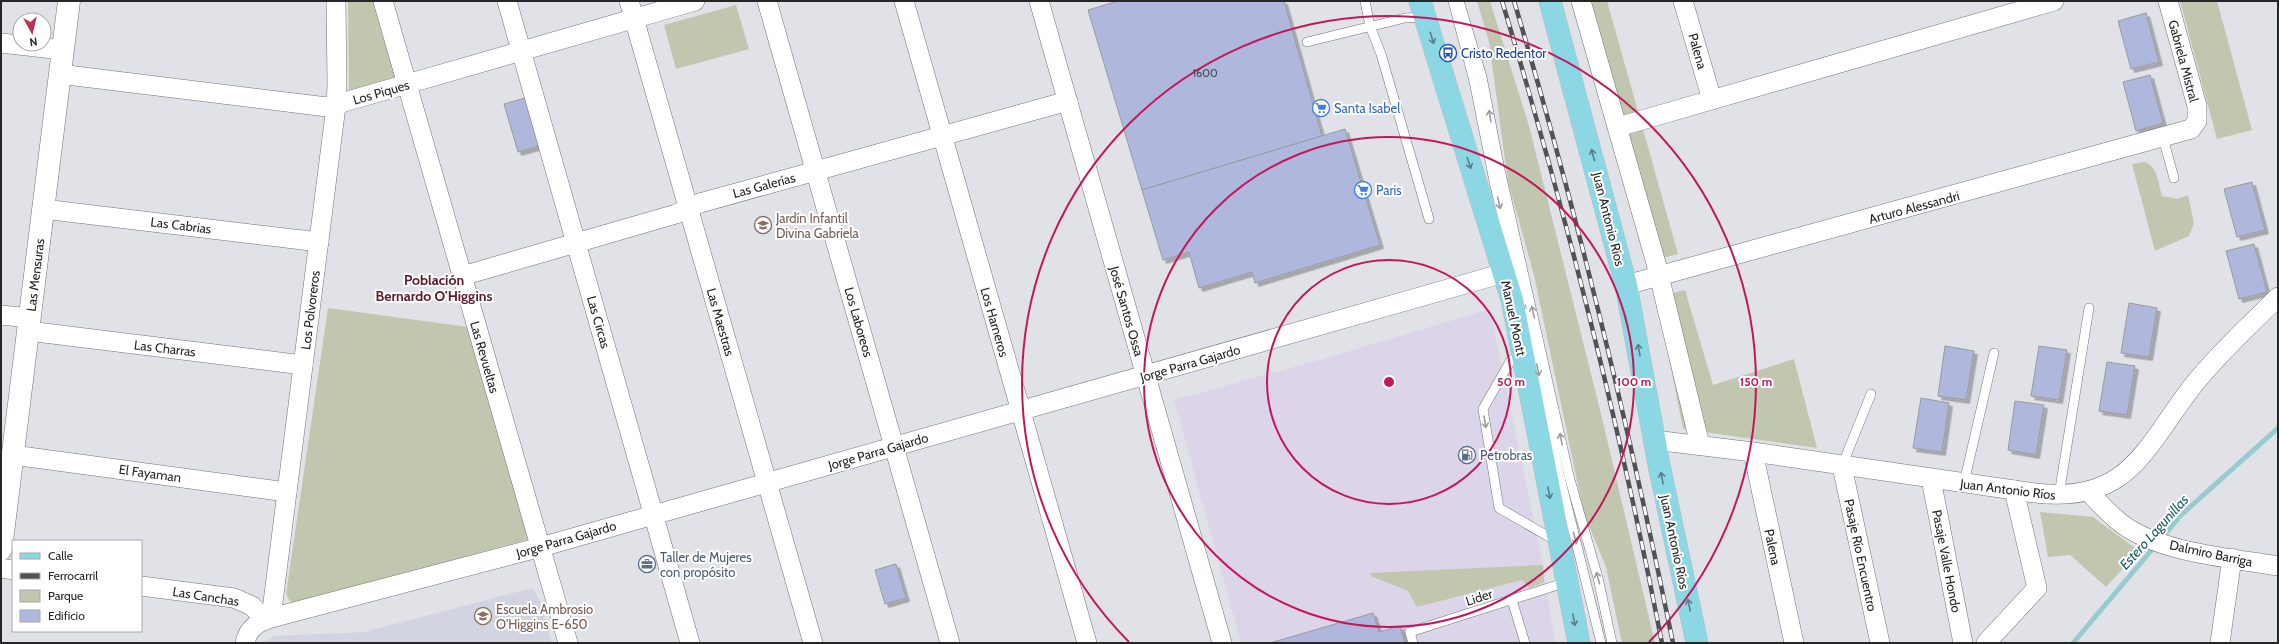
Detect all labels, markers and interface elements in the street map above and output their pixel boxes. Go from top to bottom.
north arrow [12,12,52,52]
street label: Gabriela Mistral [2165,18,2203,104]
street label: Palena [1685,31,1711,72]
one-way arrow [1429,32,1436,45]
text: N [29,34,38,49]
bus stop icon: Cristo Redentor [1438,43,1458,63]
place label: Cristo Redentor [1461,45,1547,61]
house number: 1600 [1192,66,1218,80]
street label: Los Piques [351,76,412,108]
supermarket icon: Santa Isabel [1311,98,1331,118]
place label: Santa Isabel [1334,100,1400,116]
one-way arrow [1486,110,1494,123]
one-way arrow [1588,149,1596,162]
one-way arrow [1466,156,1473,169]
street label: Las Galerías [731,169,798,201]
street label: Juan Antonio Ríos [1589,169,1629,268]
supermarket icon: Paris [1353,180,1373,200]
place label: Paris [1376,182,1402,198]
street label: Arturo Alessandri [1867,187,1961,227]
one-way arrow [1496,196,1504,209]
place label: Jardín Infantil Divina Gabriela [775,210,859,241]
street label: Las Cabrias [150,213,213,237]
school or university icon: Jardín Infantil Divina Gabriela [753,215,773,235]
street label: Las Mensuras [23,237,47,312]
street label: José Santos Ossa [1106,263,1148,359]
street label: Los Polvoreros [297,269,323,351]
district label: Población Bernardo O'Higgins [376,271,493,305]
street label: Manuel Montt [1498,279,1530,358]
street label: Los Laboreos [841,285,877,359]
street label: Los Harneros [977,285,1013,359]
street label: Las Maestras [704,286,738,358]
street label: Las Circas [584,294,614,351]
one-way arrow [1529,305,1537,318]
street label: Las Revueltas [467,319,503,395]
street label: Las Charras [133,336,197,360]
street label: Jorge Parra Gajardo [1137,341,1242,386]
one-way arrow [1635,344,1643,357]
one-way arrow [1534,364,1542,377]
text: 50 m [1497,374,1525,389]
text: 100 m [1617,374,1651,389]
text: 150 m [1740,374,1772,389]
centre of rings [1382,375,1396,389]
one-way arrow [1481,415,1489,428]
street label: Jorge Parra Gajardo [825,429,930,474]
one-way arrow [1556,433,1564,446]
fuel station icon: Petrobras [1457,445,1477,465]
place label: Petrobras [1480,447,1533,463]
street label: El Fayaman [118,461,182,485]
one-way arrow [1657,472,1665,485]
street label: Juan Antonio Ríos [1958,475,2057,503]
one-way arrow [1545,486,1553,499]
water label: Estero Lagunillas [2116,490,2193,573]
street label: Juan Antonio Ríos [1657,492,1693,591]
street label: Pasaje Río Encuentro [1840,497,1881,613]
street label: Pasaje Valle Hondo [1928,508,1965,614]
street label: Jorge Parra Gajardo [513,517,618,562]
street label: Palena [1761,527,1785,567]
one-way arrow [1572,532,1579,545]
street label: Dalmiro Barriga [2168,536,2255,570]
legend [12,540,142,632]
text: Calle [48,548,73,563]
place label: Taller de Mujeres con propósito [660,549,752,580]
office icon: Taller de Mujeres con propósito [637,554,657,574]
text: Ferrocarril [48,568,98,583]
one-way arrow [1594,571,1601,584]
street label: Las Canchas [172,583,241,609]
street label: Lider [1464,585,1495,609]
text: Parque [48,588,83,603]
one-way arrow [1684,599,1692,612]
place label: Escuela Ambrosio O'Higgins E-650 [496,601,593,632]
school or university icon: Escuela Ambrosio O'Higgins E-650 [473,606,493,626]
text: Edificio [48,608,85,623]
one-way arrow [1571,613,1579,626]

